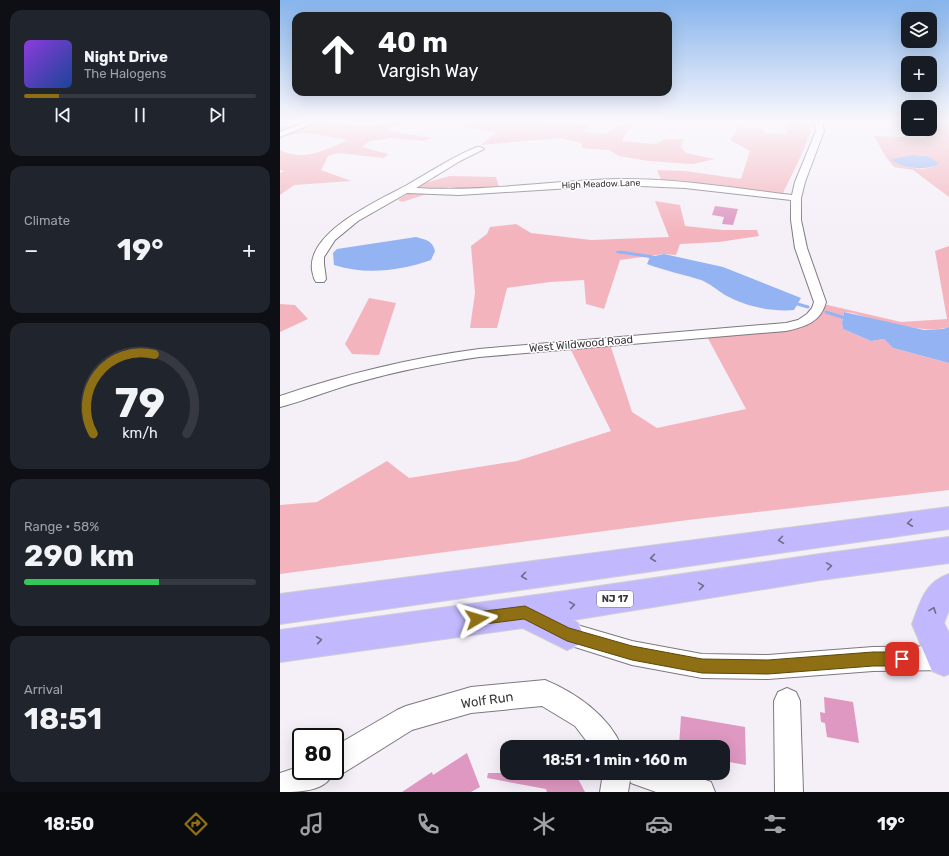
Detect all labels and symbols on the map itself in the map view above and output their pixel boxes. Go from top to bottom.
street label: High Meadow Lane [561,178,641,190]
street label: West Wildwood Road [528,333,634,355]
one-way arrow [907,518,913,527]
one-way arrow [778,535,785,544]
one-way arrow [650,553,656,562]
one-way arrow [826,562,832,571]
one-way arrow [521,571,527,580]
one-way arrow [698,582,704,591]
road number: NJ 17 [597,591,633,607]
position arrow [456,598,498,640]
one-way arrow [569,601,575,610]
one-way arrow [928,607,937,614]
one-way arrow [316,636,322,645]
pin [885,642,919,676]
street label: Wolf Run [460,689,514,711]
speed limit sign: 80 [292,728,344,780]

